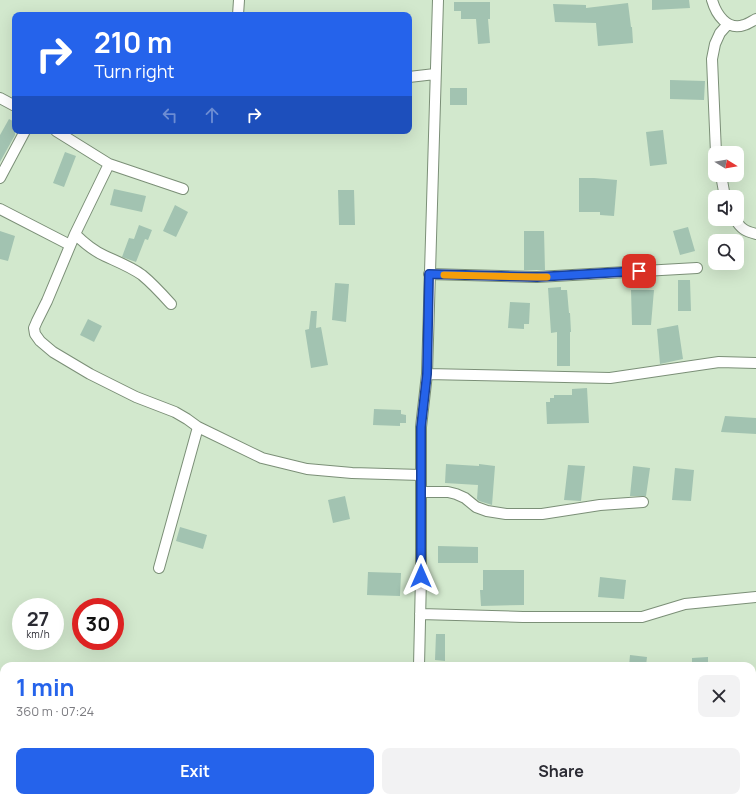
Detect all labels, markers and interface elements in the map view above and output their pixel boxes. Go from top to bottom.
text: 210 m [94,23,172,61]
icon: right [28,28,80,80]
text: Turn right [94,59,175,83]
icon: left [159,104,181,126]
icon: ahead [201,104,223,126]
icon: right [243,104,265,126]
north arrow [708,146,744,182]
map controls [708,146,744,270]
button: sound [708,190,744,226]
button: search [708,234,744,270]
pin [622,254,656,288]
icon: arrive [628,260,650,282]
position arrow [400,555,442,597]
speed limit sign: 30 [72,598,124,650]
text: 27 [27,605,49,632]
text: km/h [26,627,50,641]
text: 1 min [16,670,75,703]
button: close [698,675,740,717]
text: 360 m · 07:24 [16,702,94,720]
button: Exit [16,748,374,794]
button: Share [382,748,740,794]

